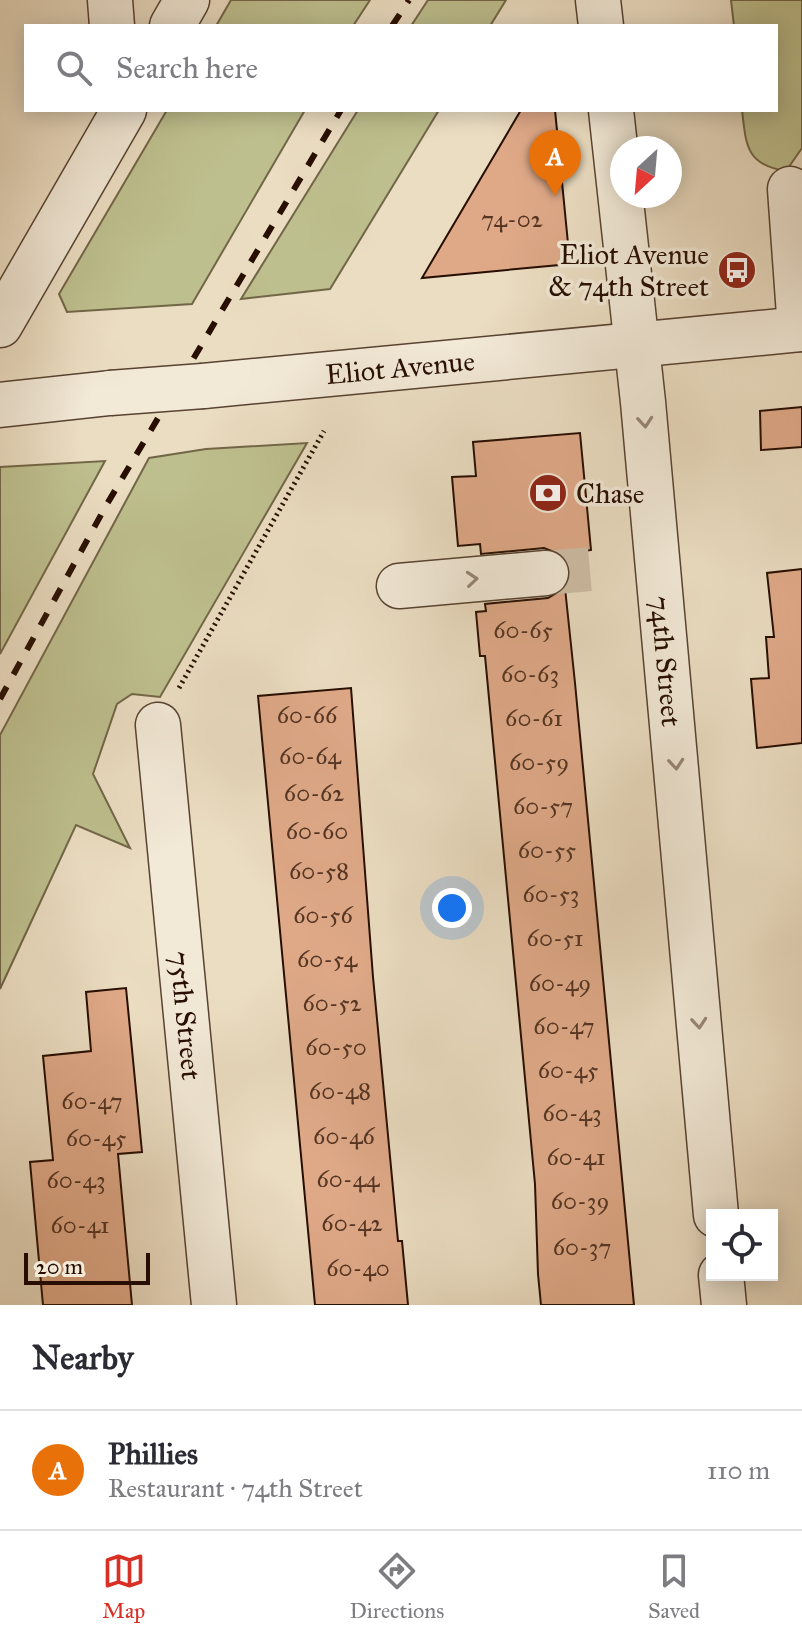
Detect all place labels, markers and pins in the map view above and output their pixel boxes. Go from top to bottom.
pin: A [529,130,581,196]
place label: Eliot Avenue & 74th Street [548,237,709,304]
bus stop icon: Eliot Avenue & 74th Street [716,249,758,291]
bank icon: Chase [527,472,569,514]
place label: Chase [576,476,644,511]

